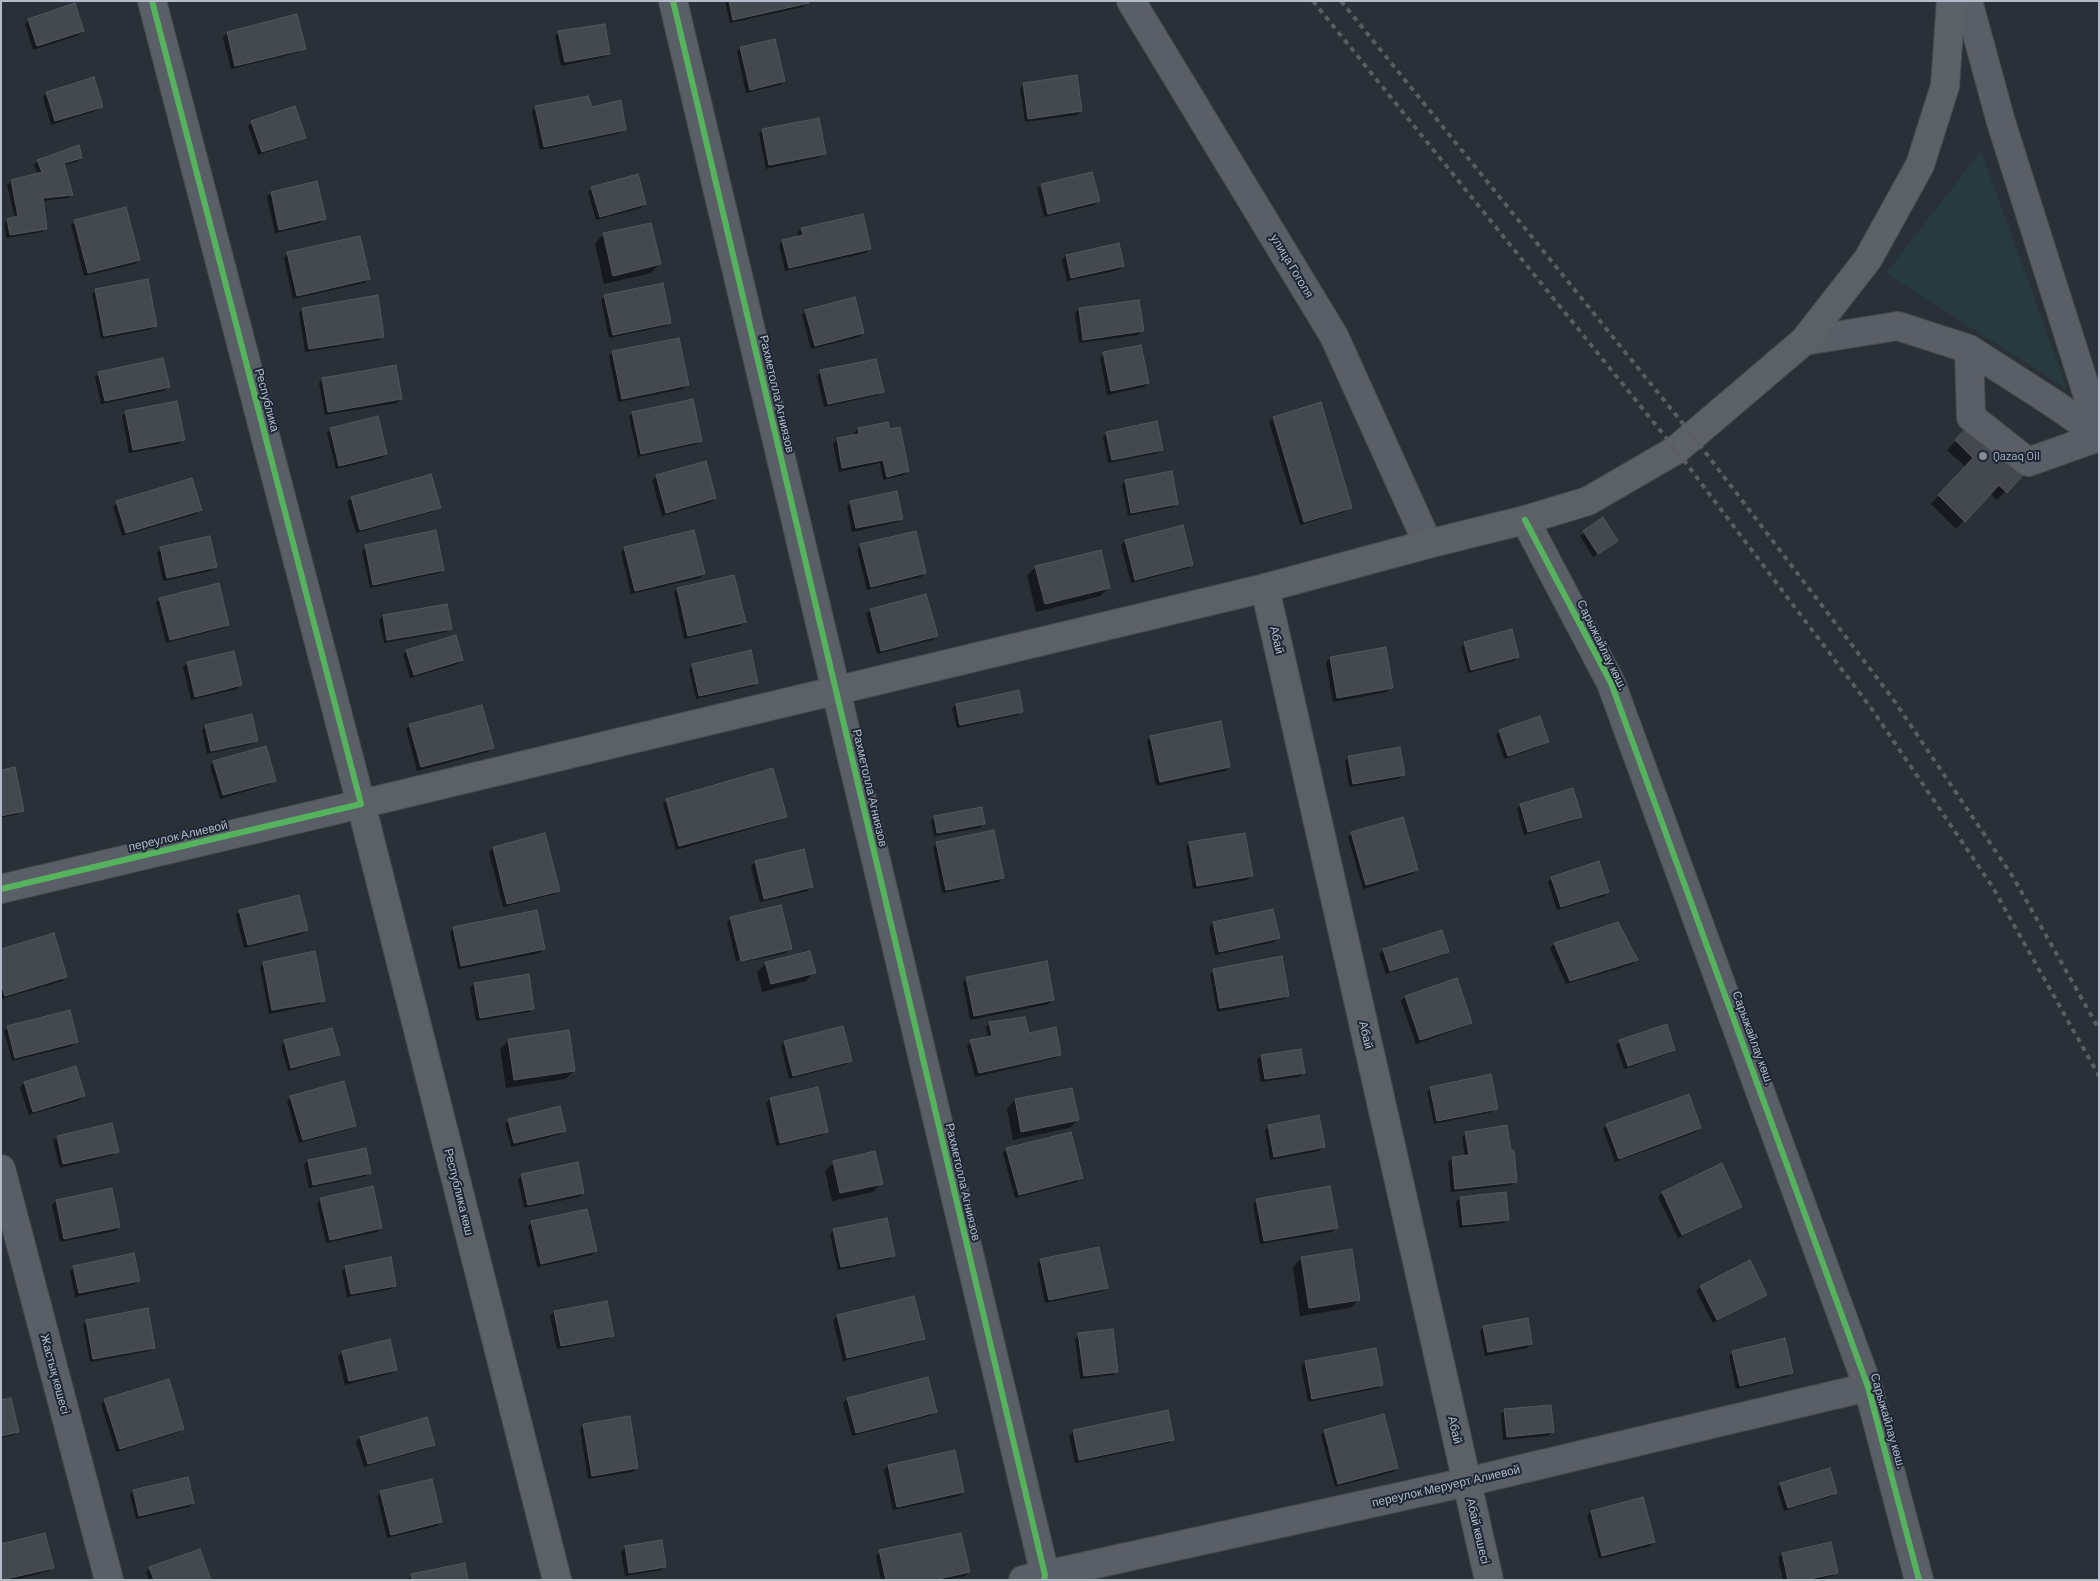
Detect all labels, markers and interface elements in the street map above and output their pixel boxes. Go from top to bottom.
street label: улица Гоголя [1267,232,1317,300]
street label: Рахметолла Агниязов [756,334,798,454]
street label: Республика [252,367,282,433]
place label: Qazaq Oil [1993,449,2040,463]
marker: Qazaq Oil [1977,450,1989,462]
street label: Сарыжайлау көш. [1574,597,1630,693]
street label: Абай [1267,625,1287,655]
street label: Рахметолла Агниязов [849,728,891,848]
street label: переулок Алиевой [127,818,229,854]
street label: Сарыжайлау көш. [1729,989,1777,1087]
street label: Абай [1356,1020,1376,1050]
street label: Рахметолла Агниязов [942,1122,984,1242]
street label: Республика көш [441,1147,477,1237]
street label: Жастық көшесі [37,1332,73,1416]
street label: Сарыжайлау көш. [1867,1371,1909,1471]
street label: Абай [1445,1415,1465,1445]
street label: переулок Меруерт Алиевой [1370,1462,1522,1510]
street label: Абай көшесі [1463,1497,1493,1565]

